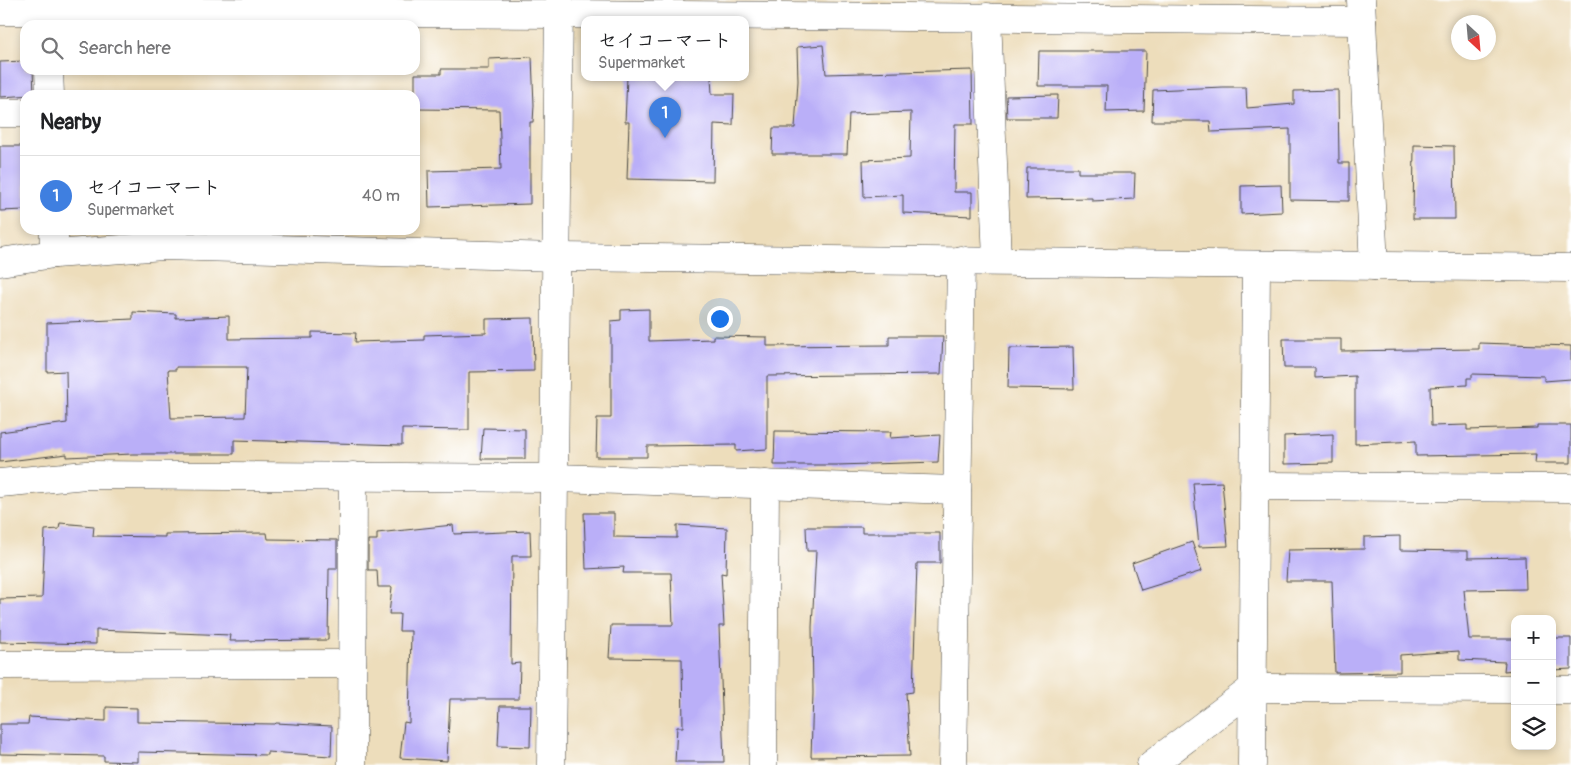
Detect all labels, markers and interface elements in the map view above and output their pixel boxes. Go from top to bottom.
north arrow [1451,15,1496,60]
popup [581,16,749,81]
search box [20,20,420,75]
text: セイコーマート [598,29,732,53]
icon: search [38,34,66,62]
text: Search here [78,36,171,60]
text: Supermarket [598,53,685,73]
pin: 1 [649,97,681,138]
text: Nearby [40,109,101,136]
text: セイコーマート [87,176,221,200]
text: 1 [53,186,59,206]
text: 40 m [362,186,400,206]
text: Supermarket [87,200,174,220]
your location [707,306,733,332]
map controls [1511,615,1556,750]
button: + [1511,615,1556,660]
button: − [1511,660,1556,705]
button: layers [1511,705,1556,750]

